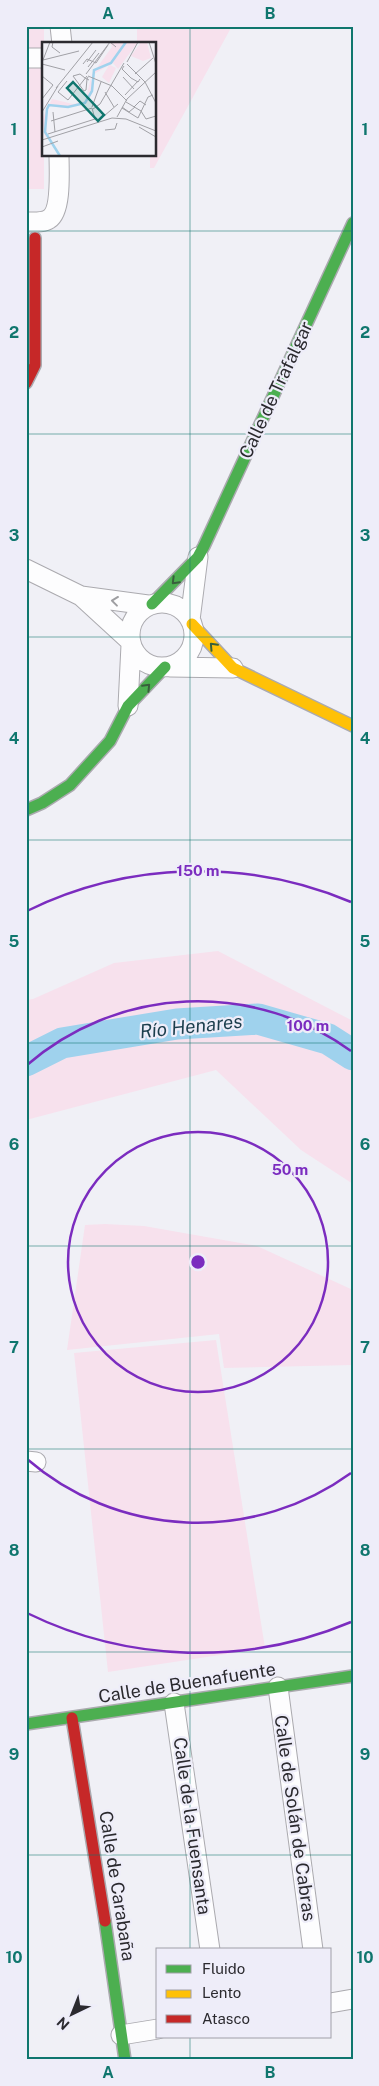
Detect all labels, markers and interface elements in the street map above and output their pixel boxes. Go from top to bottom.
text: A [102,4,114,23]
text: B [265,4,276,23]
inset map [42,42,156,156]
text: 1 [11,120,17,139]
text: 1 [362,120,368,139]
street label: Calle de Trafalgar [235,318,317,462]
text: 2 [9,323,19,342]
text: 2 [360,323,370,342]
text: 3 [9,526,19,545]
text: 3 [360,526,370,545]
one-way arrow [172,575,181,584]
one-way arrow [110,596,118,607]
one-way arrow [210,643,219,652]
one-way arrow [141,684,150,693]
text: 4 [9,729,20,748]
text: 4 [360,729,371,748]
text: 150 m [176,862,220,879]
text: 5 [9,932,20,951]
text: 5 [360,932,371,951]
water label: Río Henares [139,1010,243,1042]
text: 100 m [287,1017,329,1034]
text: 6 [9,1135,19,1154]
text: 6 [360,1135,370,1154]
text: 50 m [272,1161,308,1178]
centre of rings [189,1253,207,1271]
text: 7 [9,1338,19,1357]
text: 7 [360,1338,370,1357]
text: 8 [9,1541,20,1560]
text: 8 [360,1541,371,1560]
street label: Calle de Buenafuente [97,1658,277,1707]
street label: Calle de Solán de Cabras [271,1714,320,1922]
street label: Calle de la Fuensanta [170,1736,215,1916]
text: 9 [9,1745,19,1764]
text: 9 [360,1745,370,1764]
street label: Calle de Carabaña [95,1809,140,1962]
text: 10 [5,1948,23,1967]
legend [156,1948,332,2038]
text: 10 [356,1948,374,1967]
text: Fluido [202,1960,245,1977]
text: Lento [202,1984,241,2001]
north arrow [48,1988,98,2038]
text: Atasco [202,2010,250,2027]
text: N [54,2014,73,2033]
text: A [102,2063,114,2082]
text: B [265,2063,276,2082]

